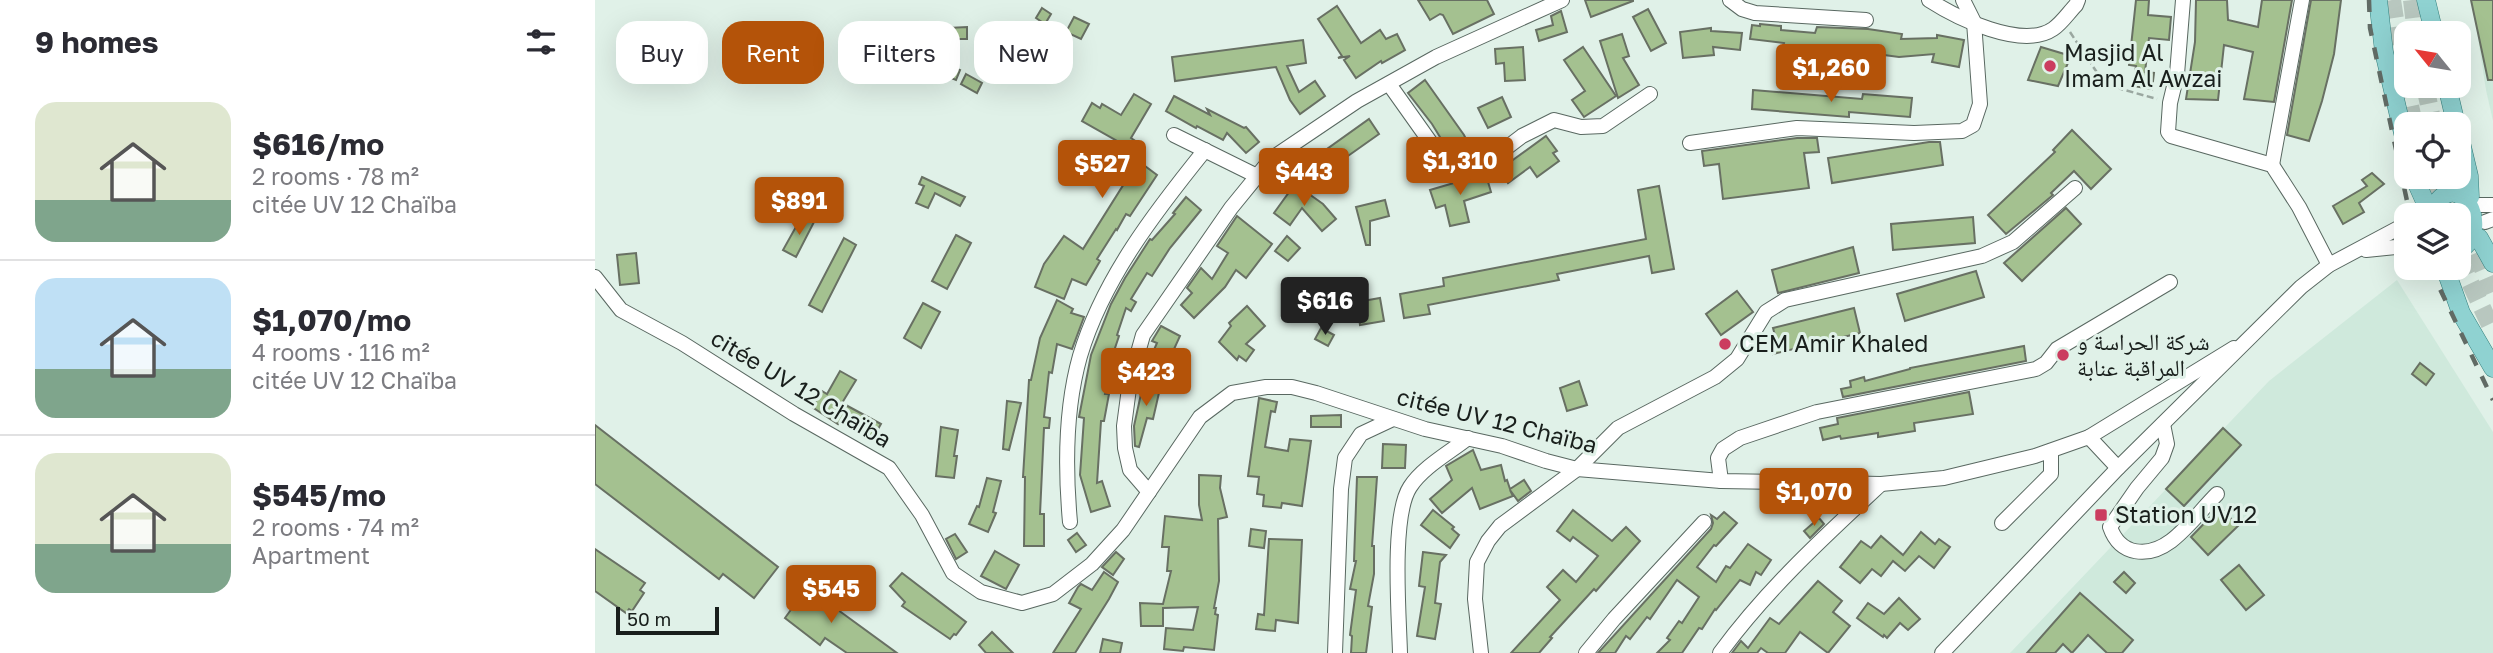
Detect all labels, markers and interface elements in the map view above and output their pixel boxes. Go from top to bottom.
chip: Buy [616,21,708,84]
chip: Rent [722,21,824,84]
chip: Filters [838,21,960,84]
chip: New [974,21,1073,84]
north arrow [2394,21,2471,98]
map controls [2394,21,2471,280]
icon: filters [522,23,560,61]
text: 9 homes [35,24,158,60]
place label: Masjid Al Imam Al Awzai [2064,38,2223,92]
pin: $1,260 [1774,44,1888,104]
text: $1,260 [1792,53,1870,81]
marker: Masjid Al Imam Al Awzai [2042,58,2058,74]
button: locate [2394,112,2471,189]
text: $616/mo [252,126,384,162]
icon: home [91,130,175,214]
pin: $1,310 [1403,138,1517,197]
pin: $527 [1061,140,1143,200]
text: $1,310 [1422,146,1498,174]
pin: $443 [1263,148,1345,208]
text: $527 [1074,149,1130,177]
text: $443 [1275,157,1333,185]
text: 2 rooms · 78 m² [252,162,419,190]
pin: $891 [758,177,840,237]
text: $891 [771,186,827,214]
text: citée UV 12 Chaïba [252,190,457,218]
button: layers [2394,203,2471,280]
pin: $616 [1284,278,1366,337]
text: $616 [1297,286,1353,314]
text: $1,070/mo [252,302,411,338]
icon: home [91,306,175,390]
street label: citée UV 12 Chaïba [706,323,897,453]
place label: شركة الحراسة و المراقبة عنابة [2077,327,2210,382]
place label: CEM Amir Khaled [1739,329,1928,357]
marker: CEM Amir Khaled [1717,336,1733,352]
text: 4 rooms · 116 m² [252,338,430,366]
marker: شركة الحراسة و المراقبة عنابة [2055,347,2071,363]
pin: $423 [1105,348,1187,408]
text: $423 [1117,357,1175,385]
text: citée UV 12 Chaïba [252,366,457,394]
street label: citée UV 12 Chaïba [1394,382,1600,458]
pin: $1,070 [1757,468,1871,528]
text: $545/mo [252,477,386,513]
text: $1,070 [1775,477,1853,505]
icon: home [91,481,175,565]
place label: Station UV12 [2115,500,2257,528]
marker: Station UV12 [2093,507,2109,523]
text: 2 rooms · 74 m² [252,513,419,541]
text: Apartment [252,541,370,569]
pin: $545 [790,566,872,625]
text: $545 [802,574,860,602]
scale bar [616,604,719,636]
text: 50 m [627,607,671,630]

